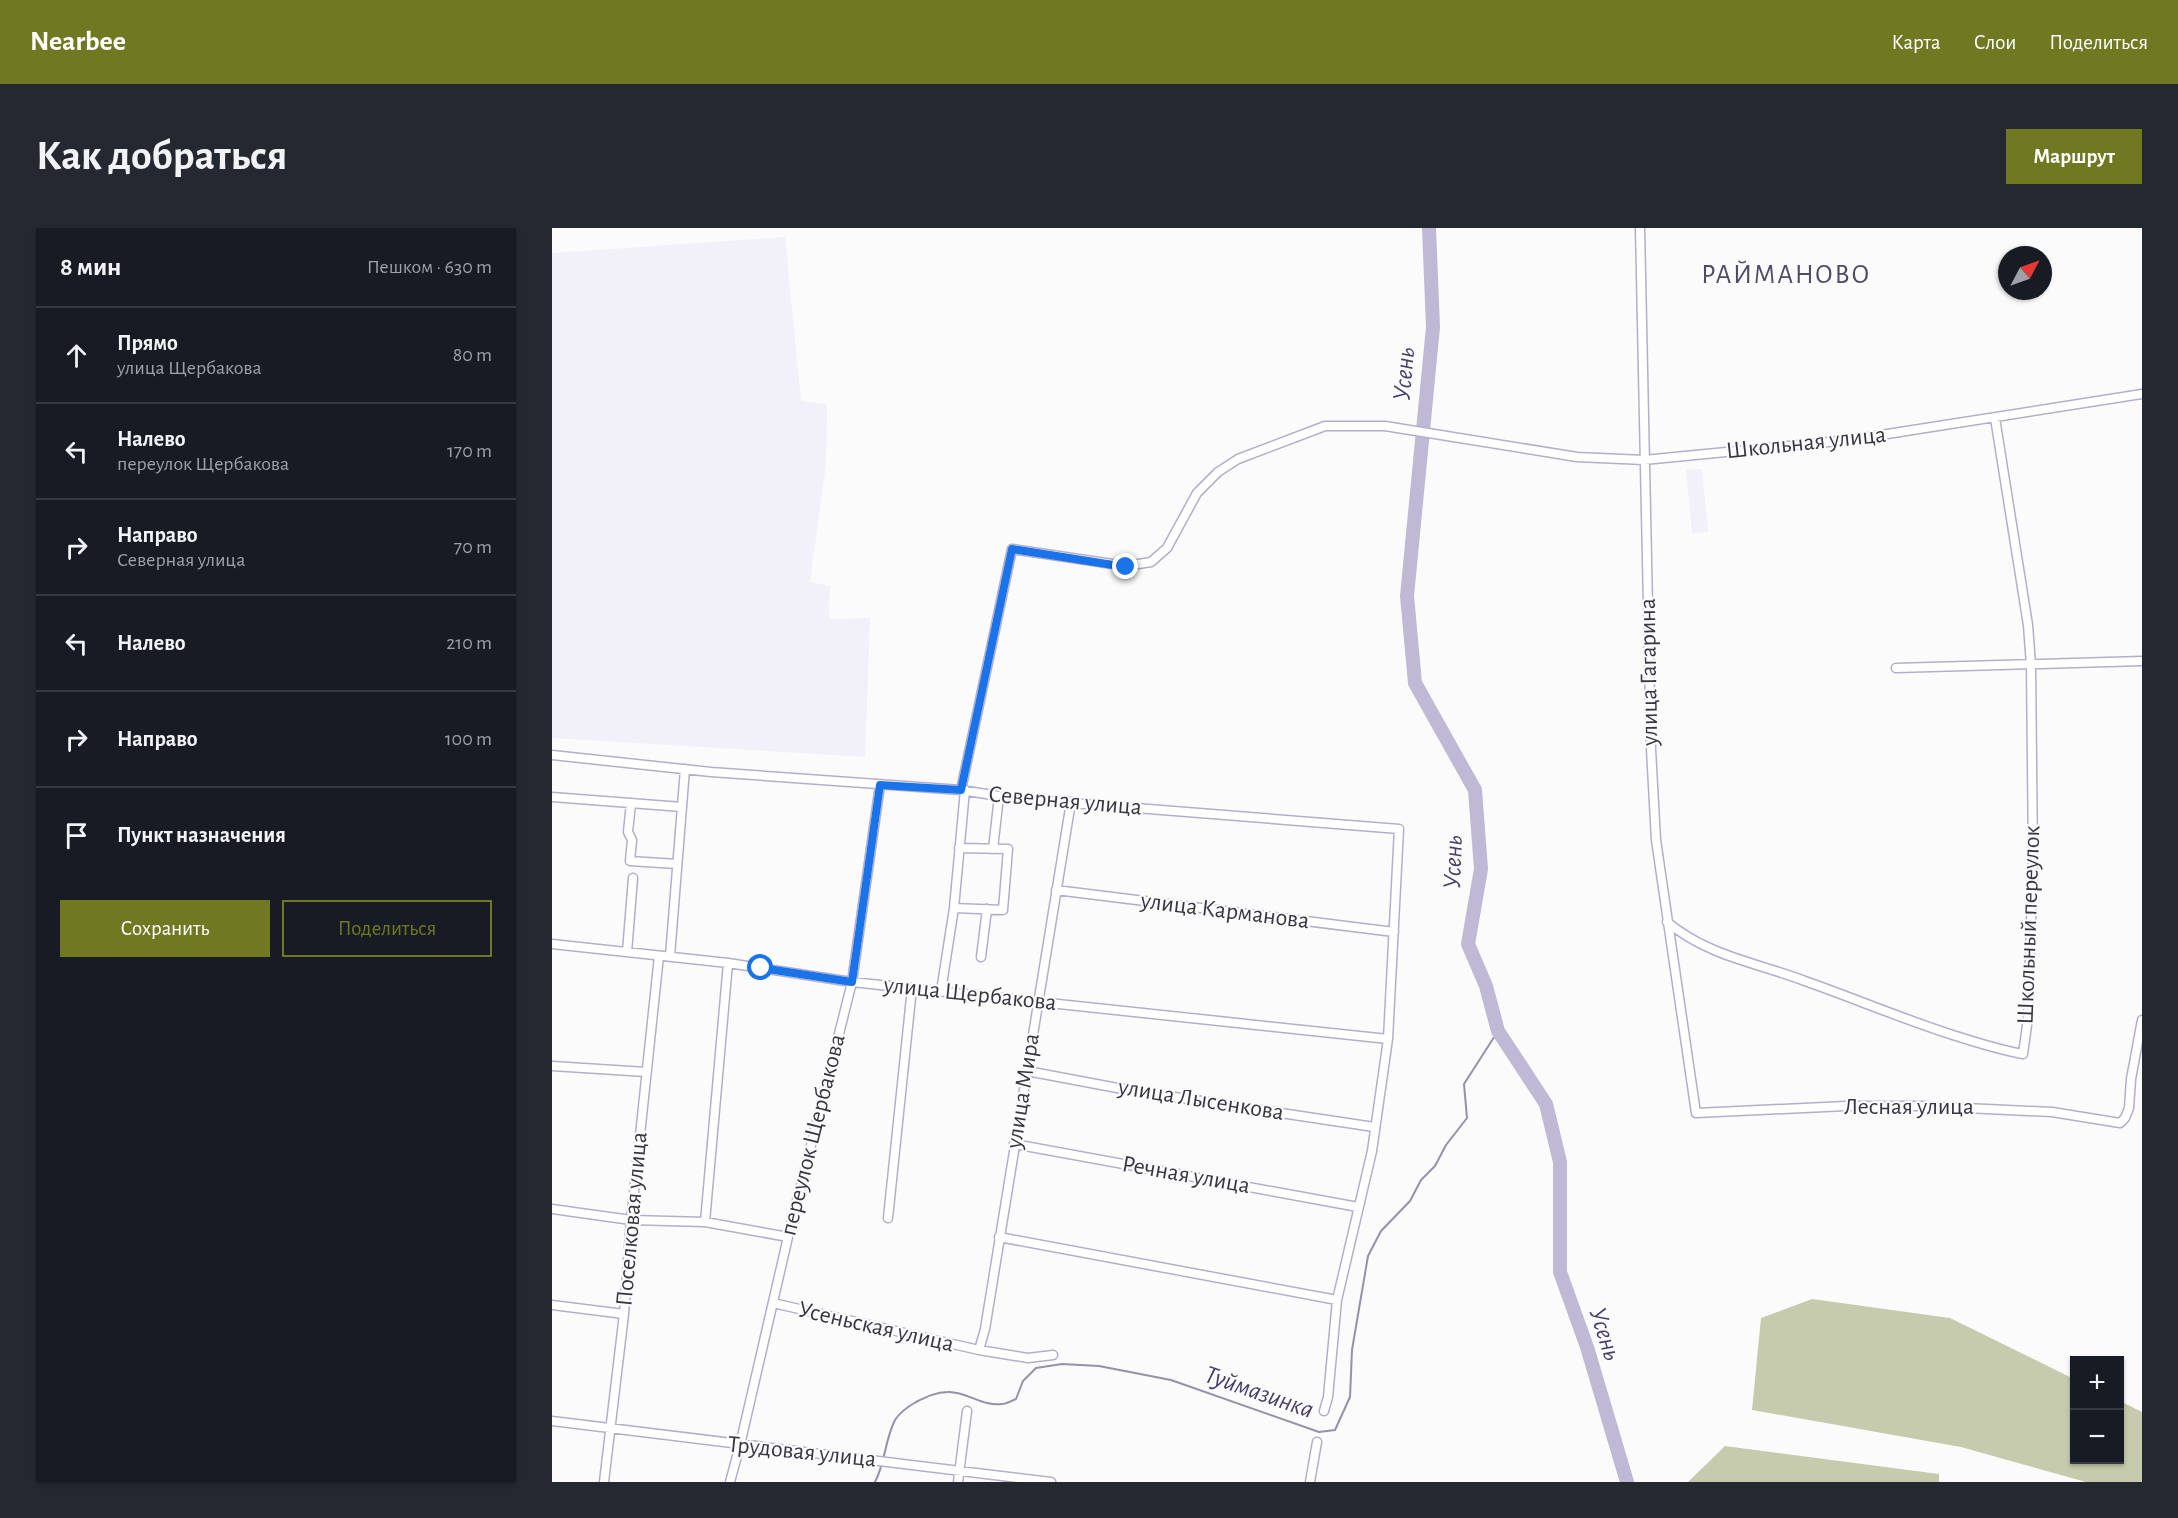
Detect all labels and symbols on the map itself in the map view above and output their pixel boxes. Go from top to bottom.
north arrow [1998,246,2052,300]
district label: РАЙМАНОВО [1701,260,1871,288]
water label: Усень [1389,346,1419,402]
street label: Школьная улица [1725,423,1887,463]
route end [1112,553,1138,579]
street label: улица Гагарина [1636,598,1662,747]
street label: Северная улица [987,782,1143,820]
street label: Школьный переулок [2014,825,2044,1025]
water label: Усень [1439,835,1467,889]
street label: улица Карманова [1138,889,1311,933]
route start [747,954,773,980]
street label: улица Щербакова [881,973,1058,1015]
street label: переулок Щербакова [776,1032,850,1238]
street label: улица Мира [1002,1032,1044,1151]
street label: улица Лысенкова [1115,1075,1286,1125]
street label: Лесная улица [1844,1095,1974,1119]
street label: Поселковая улица [612,1131,652,1307]
street label: Речная улица [1120,1152,1252,1198]
street label: Усеньская улица [796,1297,956,1357]
water label: Усень [1584,1304,1626,1364]
water label: Туймазинка [1201,1361,1317,1423]
street label: Трудовая улица [727,1432,877,1472]

